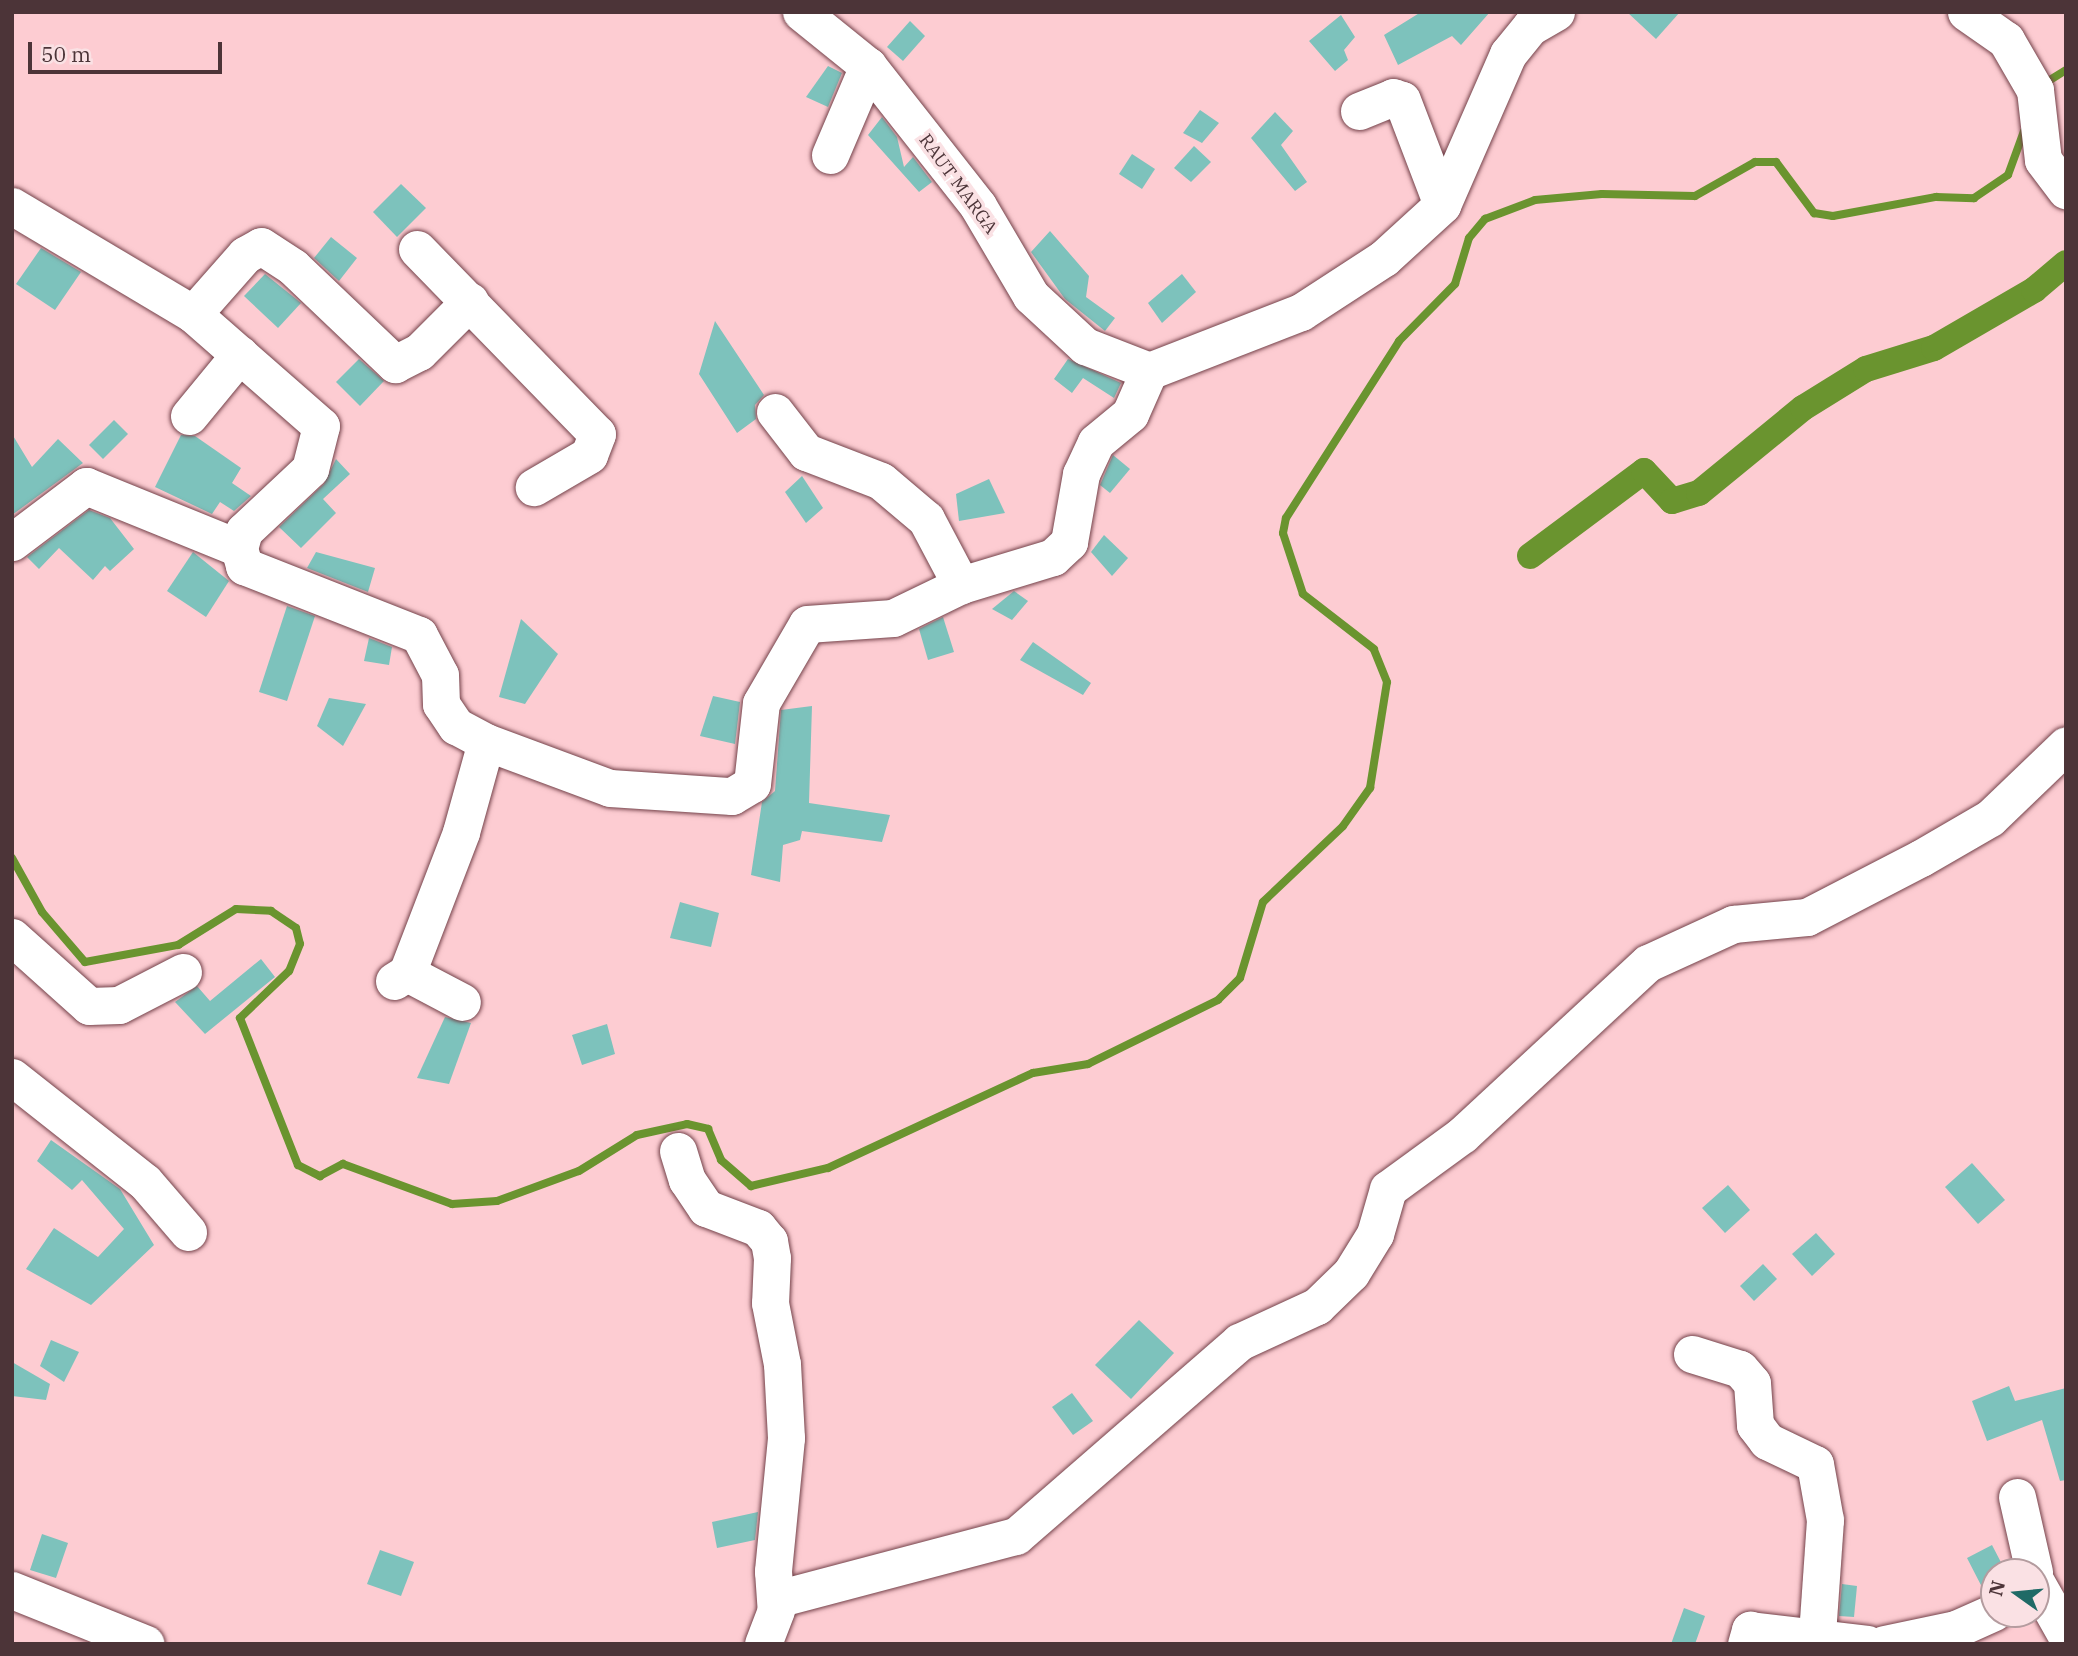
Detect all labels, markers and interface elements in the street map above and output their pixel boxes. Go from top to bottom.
scale bar [32,28,226,72]
text: 50 m [41,40,91,68]
street label: RAUT MARGA [914,130,1002,238]
north arrow [1980,1558,2050,1628]
text: N [1983,1578,2010,1598]

